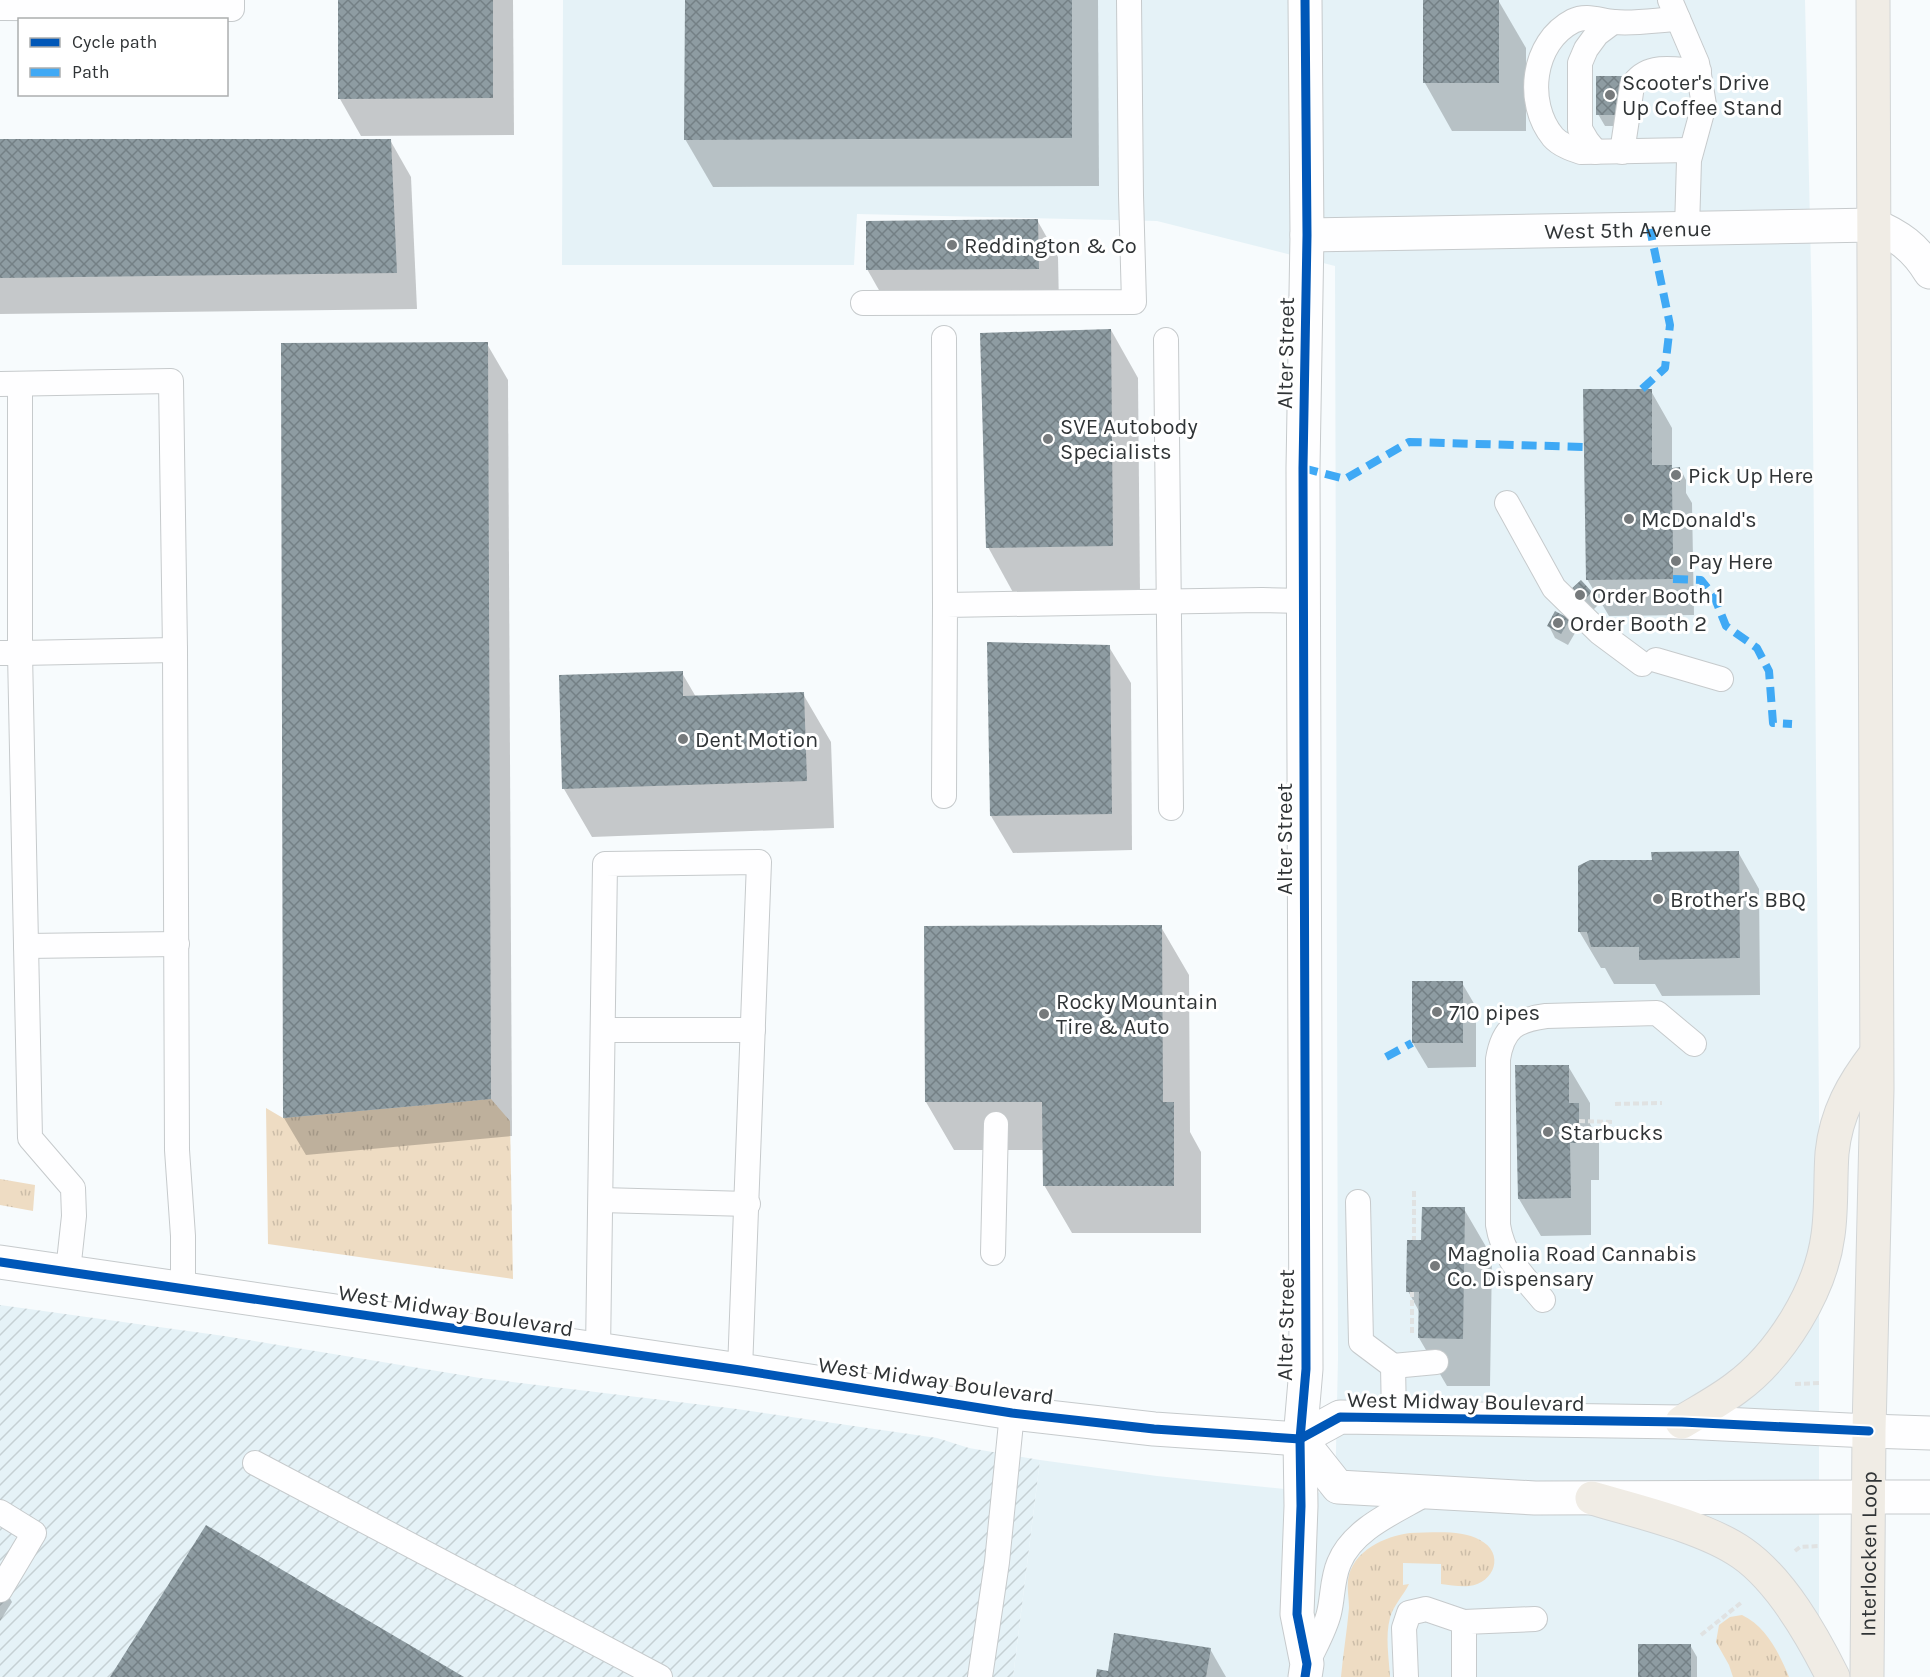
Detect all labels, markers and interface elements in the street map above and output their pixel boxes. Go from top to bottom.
legend [18,18,228,96]
text: Cycle path [72,31,157,53]
text: Path [72,61,110,83]
place label: Scooter's Drive Up Coffee Stand [1622,70,1783,121]
marker: Scooter's Drive Up Coffee Stand [1603,88,1617,102]
street label: West 5th Avenue [1544,216,1712,245]
place label: Reddington & Co [964,233,1137,259]
marker: Reddington & Co [945,238,959,252]
street label: Alter Street [1272,297,1300,409]
place label: SVE Autobody Specialists [1060,414,1198,465]
marker: SVE Autobody Specialists [1041,432,1055,446]
place label: Pick Up Here [1688,463,1813,489]
marker: Pick Up Here [1669,468,1683,482]
place label: McDonald's [1641,507,1757,533]
marker: McDonald's [1622,512,1636,526]
place label: Pay Here [1688,549,1773,575]
marker: Pay Here [1669,554,1683,568]
place label: Order Booth 1 [1592,583,1723,609]
marker: Order Booth 1 [1573,588,1587,602]
place label: Order Booth 2 [1570,611,1707,637]
marker: Order Booth 2 [1551,616,1565,630]
place label: Dent Motion [695,727,818,753]
marker: Dent Motion [676,732,690,746]
street label: Alter Street [1272,783,1298,895]
place label: Brother's BBQ [1670,887,1806,913]
marker: Brother's BBQ [1651,892,1665,906]
place label: Rocky Mountain Tire & Auto [1056,989,1218,1040]
place label: 710 pipes [1449,1000,1540,1026]
marker: 710 pipes [1430,1005,1444,1019]
marker: Rocky Mountain Tire & Auto [1037,1007,1051,1021]
place label: Starbucks [1560,1120,1663,1146]
marker: Starbucks [1541,1125,1555,1139]
place label: Magnolia Road Cannabis Co. Dispensary [1447,1241,1697,1292]
marker: Magnolia Road Cannabis Co. Dispensary [1428,1259,1442,1273]
street label: Alter Street [1272,1269,1300,1381]
street label: West Midway Boulevard [336,1280,575,1342]
street label: West Midway Boulevard [816,1352,1055,1410]
street label: West Midway Boulevard [1347,1387,1585,1417]
street label: Interlocken Loop [1855,1471,1883,1637]

